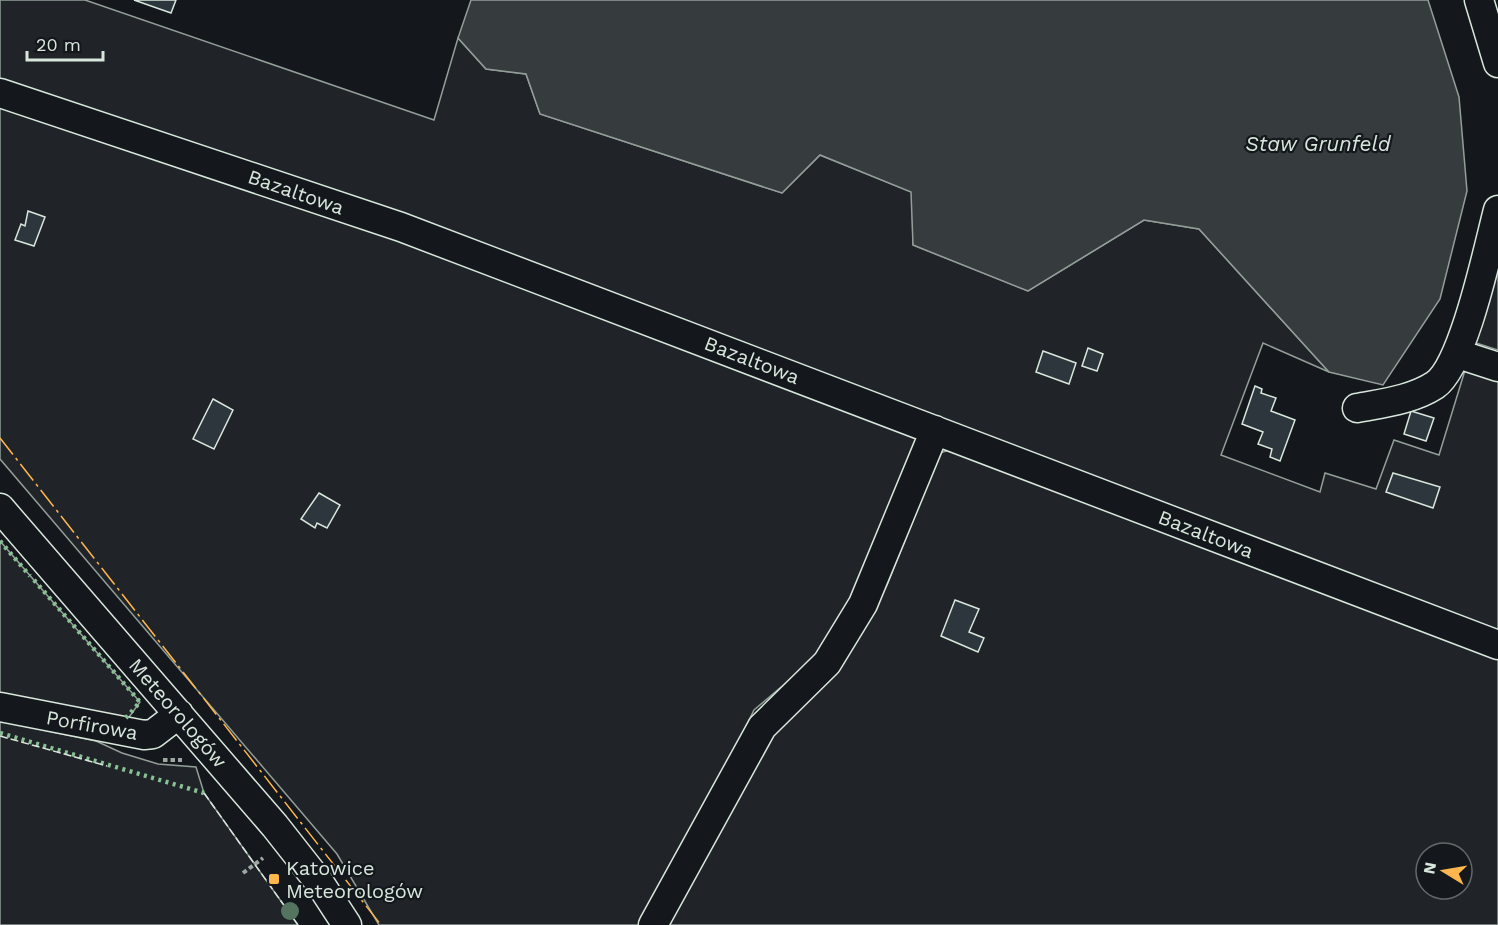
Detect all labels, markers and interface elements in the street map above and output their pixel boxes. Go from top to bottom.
scale bar [27,24,104,62]
text: 20 m [36,34,81,55]
water label: Staw Grunfeld [1245,131,1392,156]
street label: Bazaltowa [245,164,347,220]
street label: Bazaltowa [701,331,803,389]
street label: Bazaltowa [1155,505,1257,563]
street label: Meteorologów [124,653,232,773]
street label: Porfirowa [44,705,140,745]
north arrow [1414,841,1474,901]
place label: Katowice Meteorologów [286,856,423,903]
text: N [1419,861,1440,876]
marker: Katowice Meteorologów [267,872,281,886]

